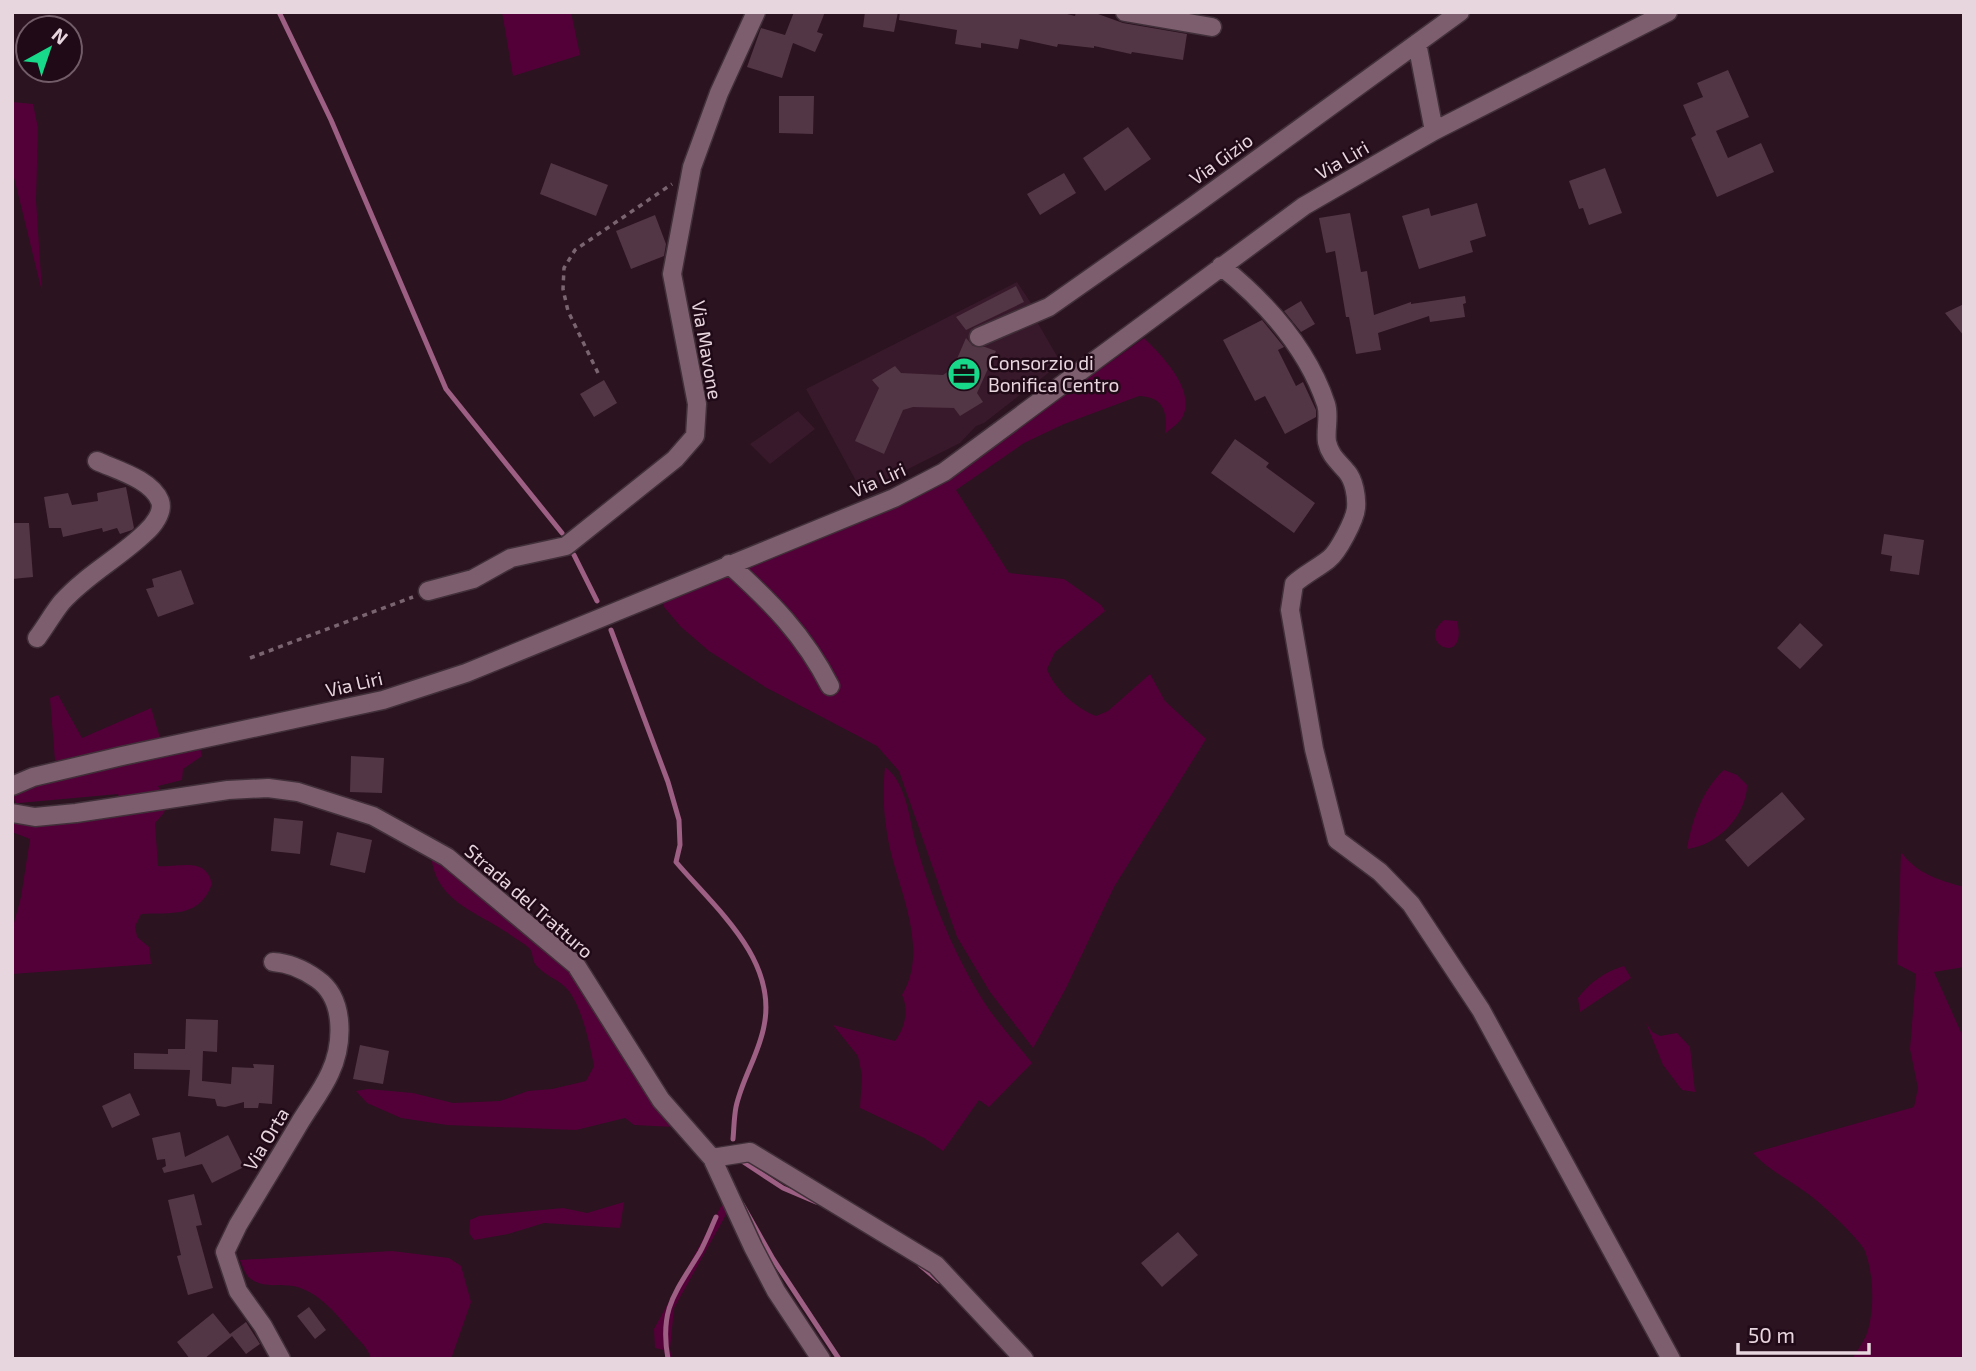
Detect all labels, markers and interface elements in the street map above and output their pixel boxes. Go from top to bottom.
north arrow [14,14,84,84]
text: N [48,22,73,49]
street label: Via Gizio [1184,128,1257,189]
street label: Via Liri [1311,135,1373,184]
street label: Via Mavone [687,299,728,401]
place label: Consorzio di Bonifica Centro [988,351,1119,396]
office icon: Consorzio di Bonifica Centro [945,355,983,393]
street label: Via Liri [847,457,909,502]
street label: Via Liri [323,666,385,701]
street label: Strada del Tratturo [461,839,598,963]
street label: Via Orta [238,1103,293,1174]
scale bar [1738,1312,1869,1356]
text: 50 m [1748,1322,1795,1347]

